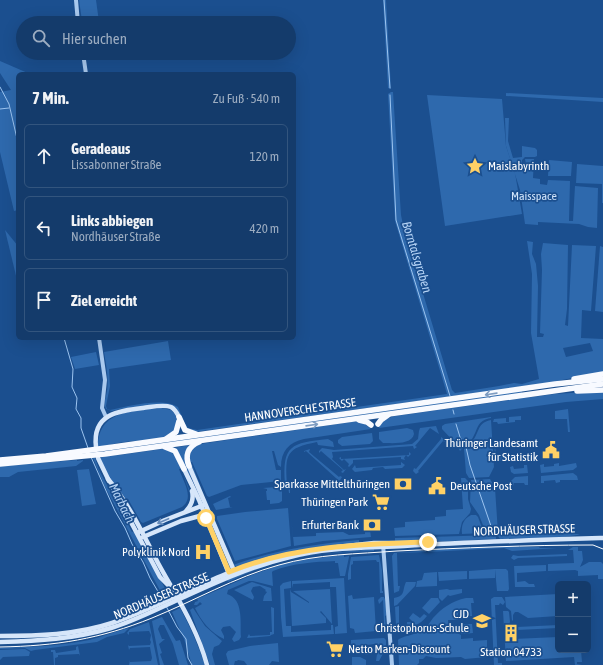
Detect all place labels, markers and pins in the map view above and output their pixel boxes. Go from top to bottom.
place icon: Maislabyrinth [465,156,485,176]
place label: Maislabyrinth [488,159,549,173]
place label: Thüringer Landesamt für Statistik [445,436,539,464]
public building icon: Thüringer Landesamt für Statistik [541,440,561,460]
bank icon: Sparkasse Mittelthüringen [393,474,413,494]
public building icon: Deutsche Post [427,476,447,496]
place label: Sparkasse Mittelthüringen [274,477,390,491]
place label: Deutsche Post [450,479,513,493]
supermarket icon: Thüringen Park [371,492,391,512]
place label: Thüringen Park [301,495,369,509]
bank icon: Erfurter Bank [362,515,382,535]
place label: Erfurter Bank [302,518,360,532]
hospital icon: Polyklinik Nord [193,542,213,562]
place label: Polyklinik Nord [122,545,190,559]
place label: CJD Christophorus-Schule [375,607,469,635]
school or university icon: CJD Christophorus-Schule [472,611,492,631]
building icon: Station 04733 [501,623,521,643]
supermarket icon: Netto Marken-Discount [325,639,345,659]
place label: Netto Marken-Discount [348,642,450,656]
place label: Station 04733 [480,645,542,659]

